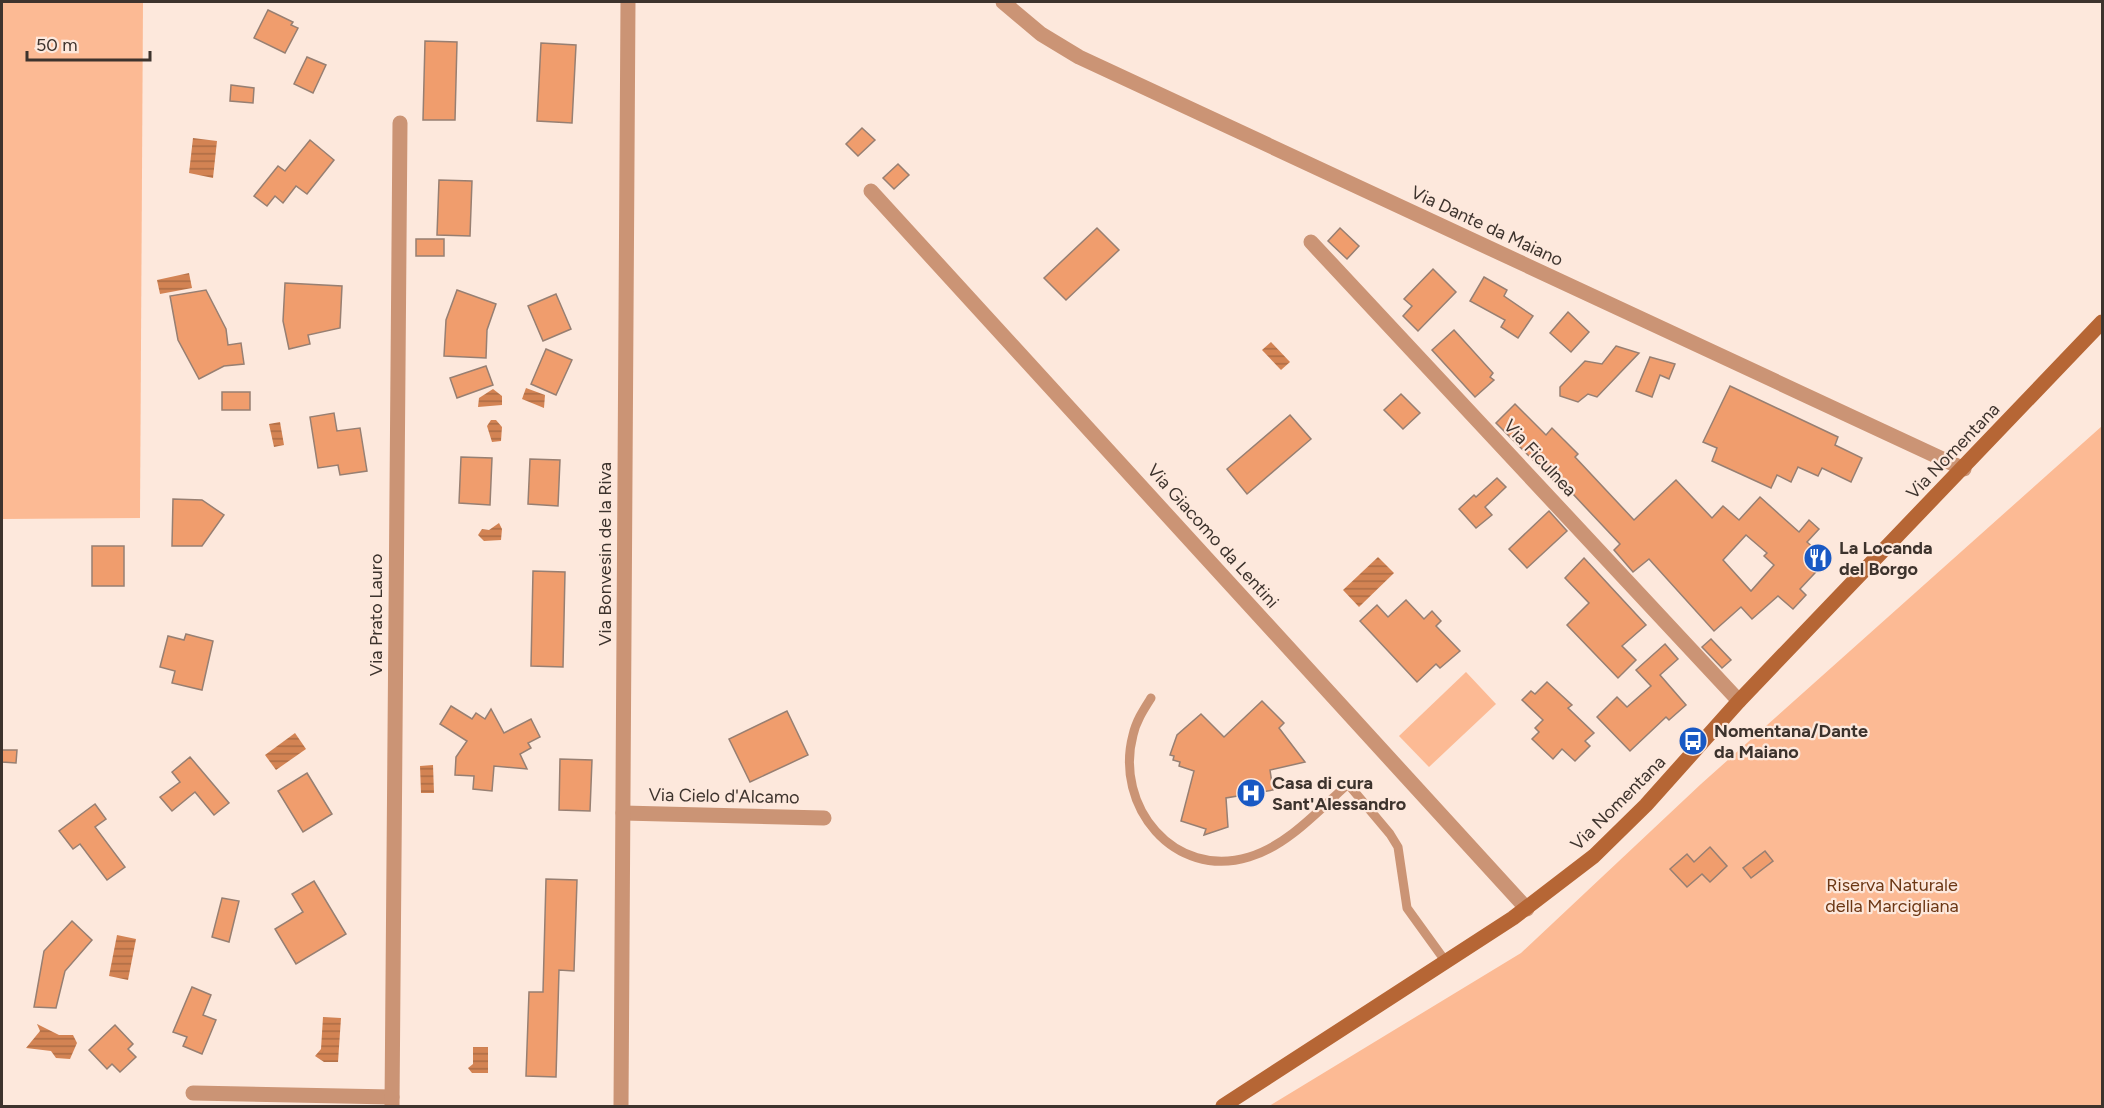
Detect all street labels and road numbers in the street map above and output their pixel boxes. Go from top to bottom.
street label: Via Dante da Maiano [1407,181,1567,271]
street label: Via Nomentana [1902,398,2004,504]
street label: Via Ficulnea [1499,415,1581,501]
street label: Via Giacomo da Lentini [1142,459,1284,613]
street label: Via Bonvesin de la Riva [594,462,616,646]
street label: Via Prato Lauro [365,554,387,676]
street label: Via Nomentana [1566,751,1670,855]
street label: Via Cielo d'Alcamo [648,784,800,808]

